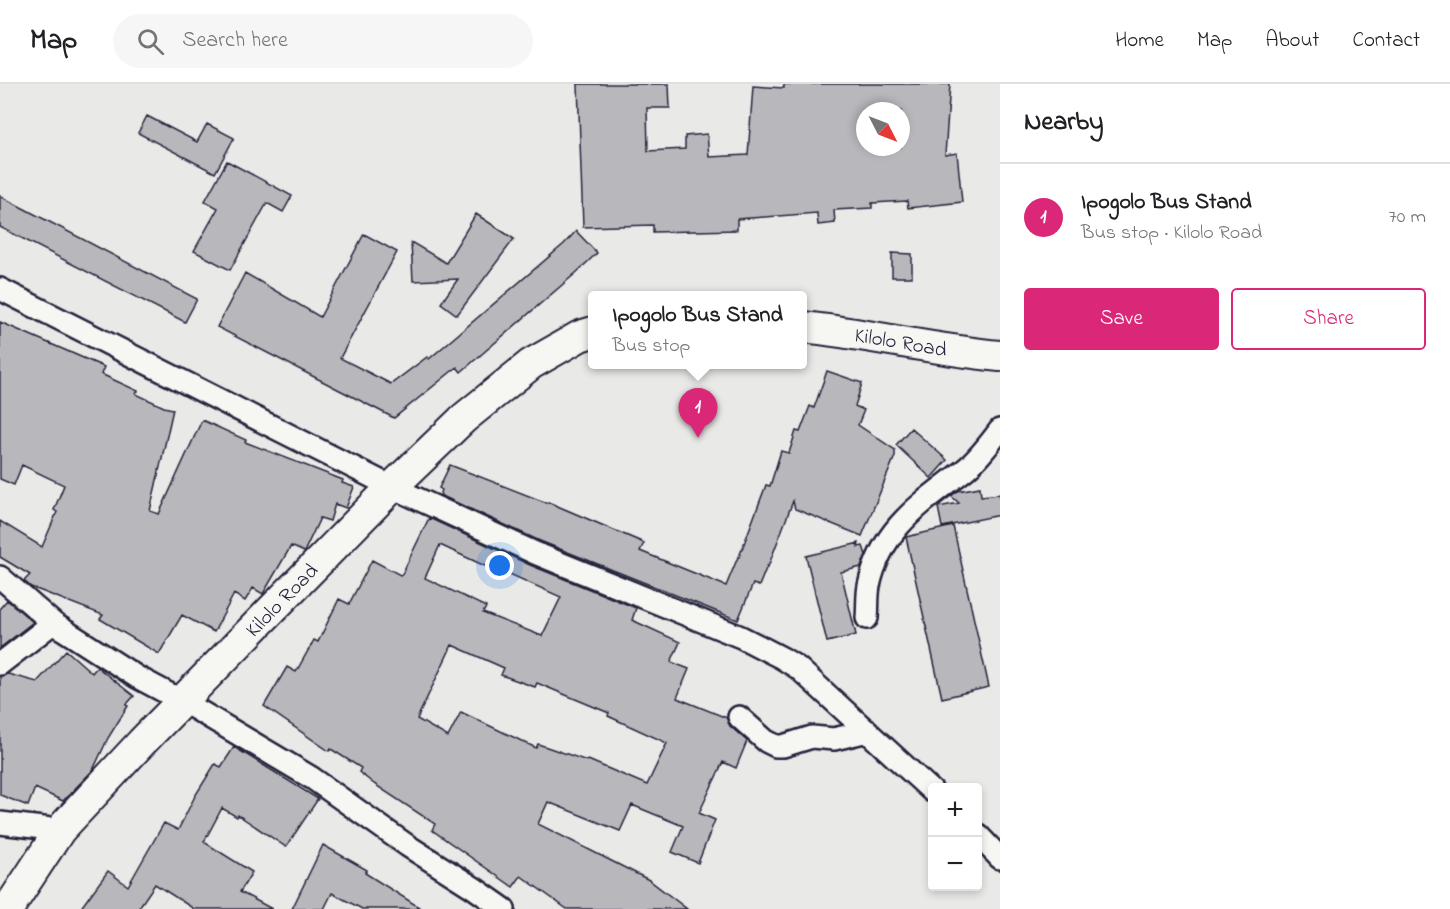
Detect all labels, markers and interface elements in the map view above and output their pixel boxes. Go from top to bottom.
search box [113,14,533,68]
text: Map [30,21,77,62]
icon: search [134,25,167,58]
text: Search here [182,25,288,57]
text: Home [1115,26,1164,56]
text: Map [1197,26,1232,56]
text: About [1265,26,1319,56]
text: Contact [1352,26,1420,56]
north arrow [856,102,910,156]
text: Nearby [1024,104,1103,142]
text: Ipogolo Bus Stand [1081,187,1252,219]
text: 1 [1040,203,1047,232]
text: 70 m [1389,203,1426,232]
text: Bus stop · Kilolo Road [1081,219,1262,248]
button: Save [1024,288,1219,350]
button: Share [1231,288,1426,350]
popup [588,291,807,369]
text: Ipogolo Bus Stand [612,300,783,332]
street label: Kilolo Road [852,321,949,366]
text: Bus stop [612,332,690,361]
pin: 1 [678,388,718,438]
your location [485,551,514,580]
street label: Kilolo Road [240,557,326,645]
map controls [928,783,982,891]
button: + [928,783,982,837]
button: − [928,837,982,891]

